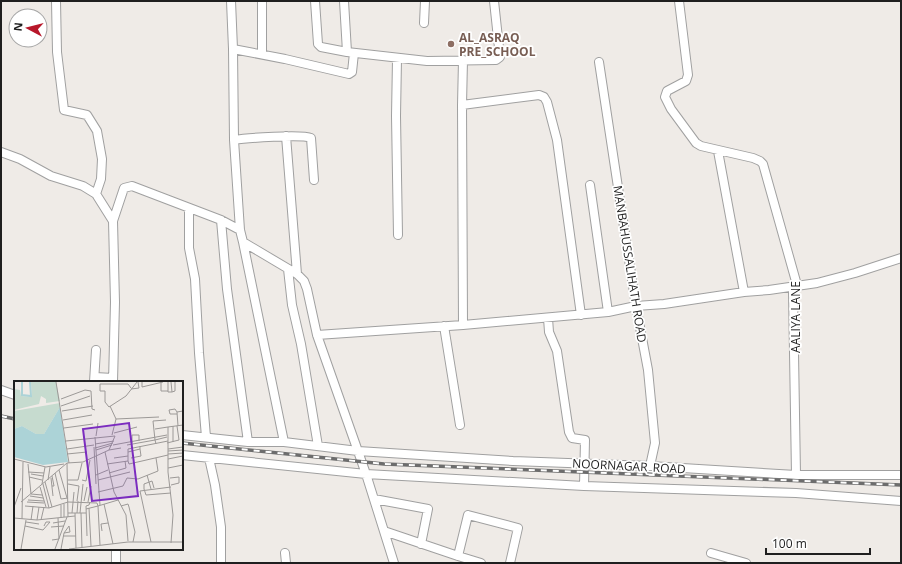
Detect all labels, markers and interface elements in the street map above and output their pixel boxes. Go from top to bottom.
north arrow [8,8,48,48]
text: N [10,21,26,32]
place label: AL_ASRAQ PRE_SCHOOL [459,29,536,60]
marker: AL_ASRAQ PRE_SCHOOL [446,39,456,49]
street label: MANBAHUSSALIHATH ROAD [609,184,651,344]
street label: AALIYA LANE [787,281,804,353]
inset map [14,381,183,550]
street label: NOORNAGAR_ROAD [572,455,686,477]
scale bar [766,530,870,556]
text: 100 m [772,535,807,552]

